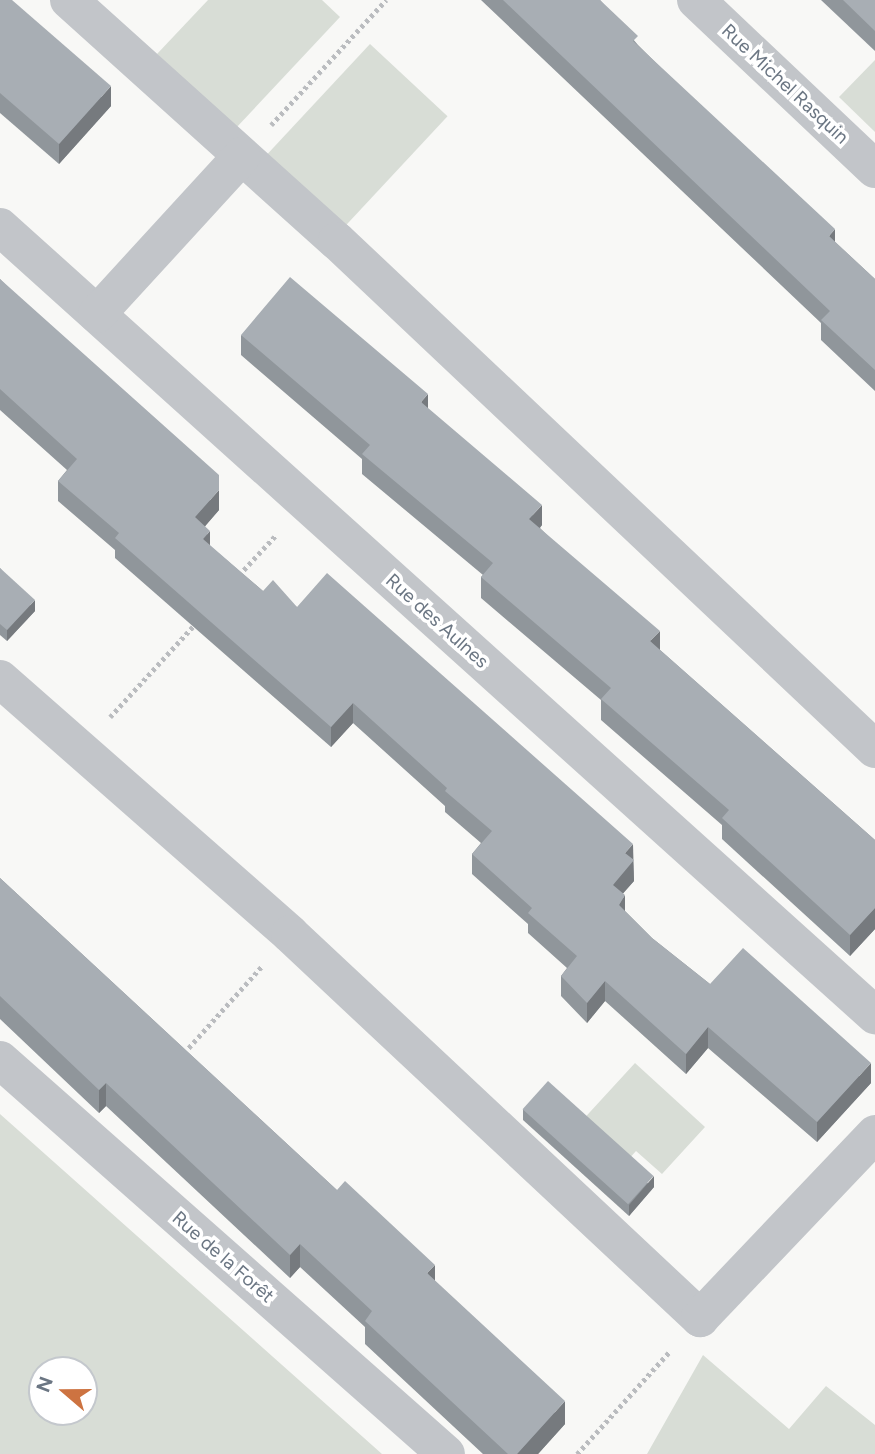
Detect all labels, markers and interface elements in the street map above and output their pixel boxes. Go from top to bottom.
street label: Rue Michel Rasquin [717,19,853,149]
street label: Rue des Aulnes [381,569,493,673]
street label: Rue de la Forêt [167,1207,279,1307]
north arrow [28,1356,98,1426]
text: N [31,1373,58,1395]

